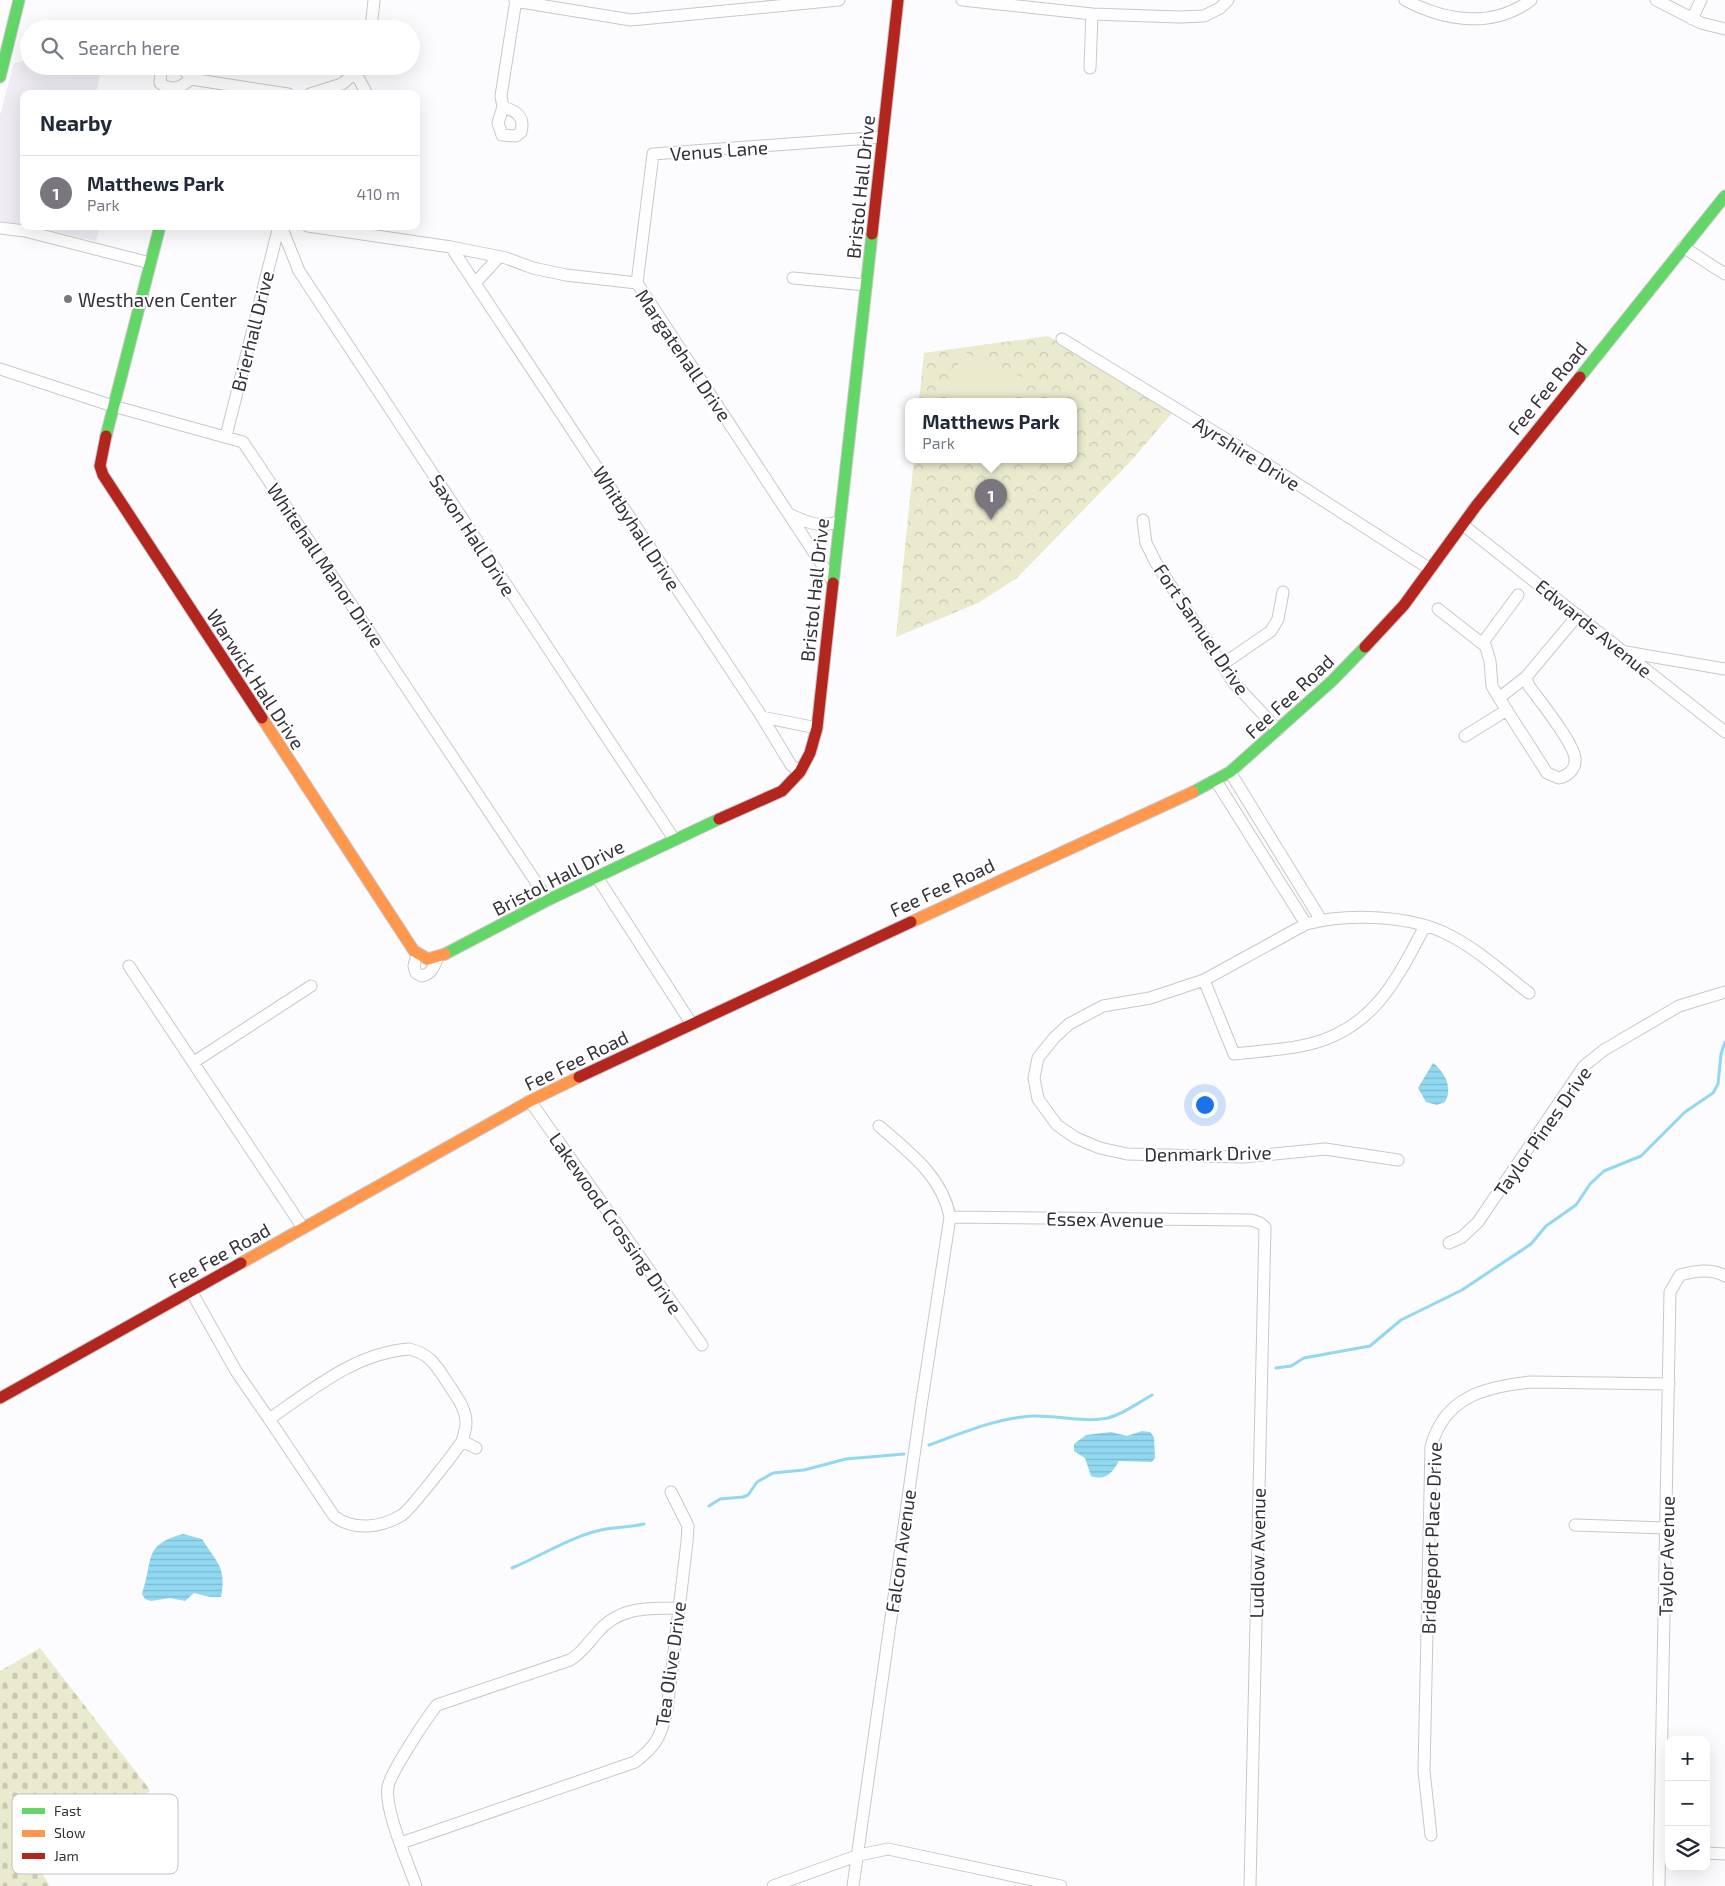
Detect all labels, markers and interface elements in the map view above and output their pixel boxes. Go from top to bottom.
search box [20,20,420,75]
icon: search [38,34,66,62]
text: Search here [78,36,180,59]
text: Nearby [40,110,112,135]
street label: Bristol Hall Drive [841,114,879,260]
street label: Venus Lane [669,135,769,165]
text: Matthews Park [87,172,224,195]
text: 1 [53,184,59,203]
text: 410 m [357,184,400,203]
text: Park [87,195,120,214]
street label: Brierhall Drive [226,268,278,394]
street label: Margatehall Drive [631,284,737,426]
place label: Westhaven Center [78,288,237,311]
marker: Westhaven Center [62,293,74,305]
street label: Fee Fee Road [1503,337,1591,439]
popup [905,398,1077,463]
text: Matthews Park [922,410,1060,433]
street label: Ayrshire Drive [1189,411,1305,495]
text: Park [922,433,955,452]
street label: Whitbyhall Drive [588,462,686,594]
street label: Saxon Hall Drive [425,470,521,600]
street label: Whitehall Manor Drive [262,478,390,652]
pin: 1 [975,479,1007,520]
street label: Bristol Hall Drive [795,517,833,663]
street label: Fort Samuel Drive [1150,559,1254,699]
street label: Edwards Avenue [1531,574,1657,682]
street label: Warwick Hall Drive [202,605,310,753]
street label: Fee Fee Road [1240,649,1338,743]
street label: Bristol Hall Drive [488,834,628,920]
street label: Fee Fee Road [886,853,998,921]
street label: Fee Fee Road [520,1025,632,1095]
street label: Taylor Pines Drive [1488,1061,1596,1201]
your location [1192,1092,1218,1118]
street label: Lakewood Crossing Drive [545,1128,687,1318]
street label: Denmark Drive [1144,1140,1272,1166]
street label: Essex Avenue [1046,1206,1164,1232]
street label: Fee Fee Road [164,1218,274,1292]
street label: Bridgeport Place Drive [1416,1441,1446,1635]
street label: Falcon Avenue [880,1488,920,1614]
street label: Ludlow Avenue [1244,1488,1270,1618]
street label: Taylor Avenue [1653,1495,1679,1617]
street label: Tea Olive Drive [650,1600,690,1728]
map controls [1665,1736,1710,1871]
button: + [1665,1736,1710,1781]
button: − [1665,1781,1710,1826]
legend [12,1794,178,1874]
text: Fast [54,1802,81,1819]
text: Slow [54,1824,86,1841]
button: layers [1665,1826,1710,1871]
text: Jam [54,1847,79,1864]

